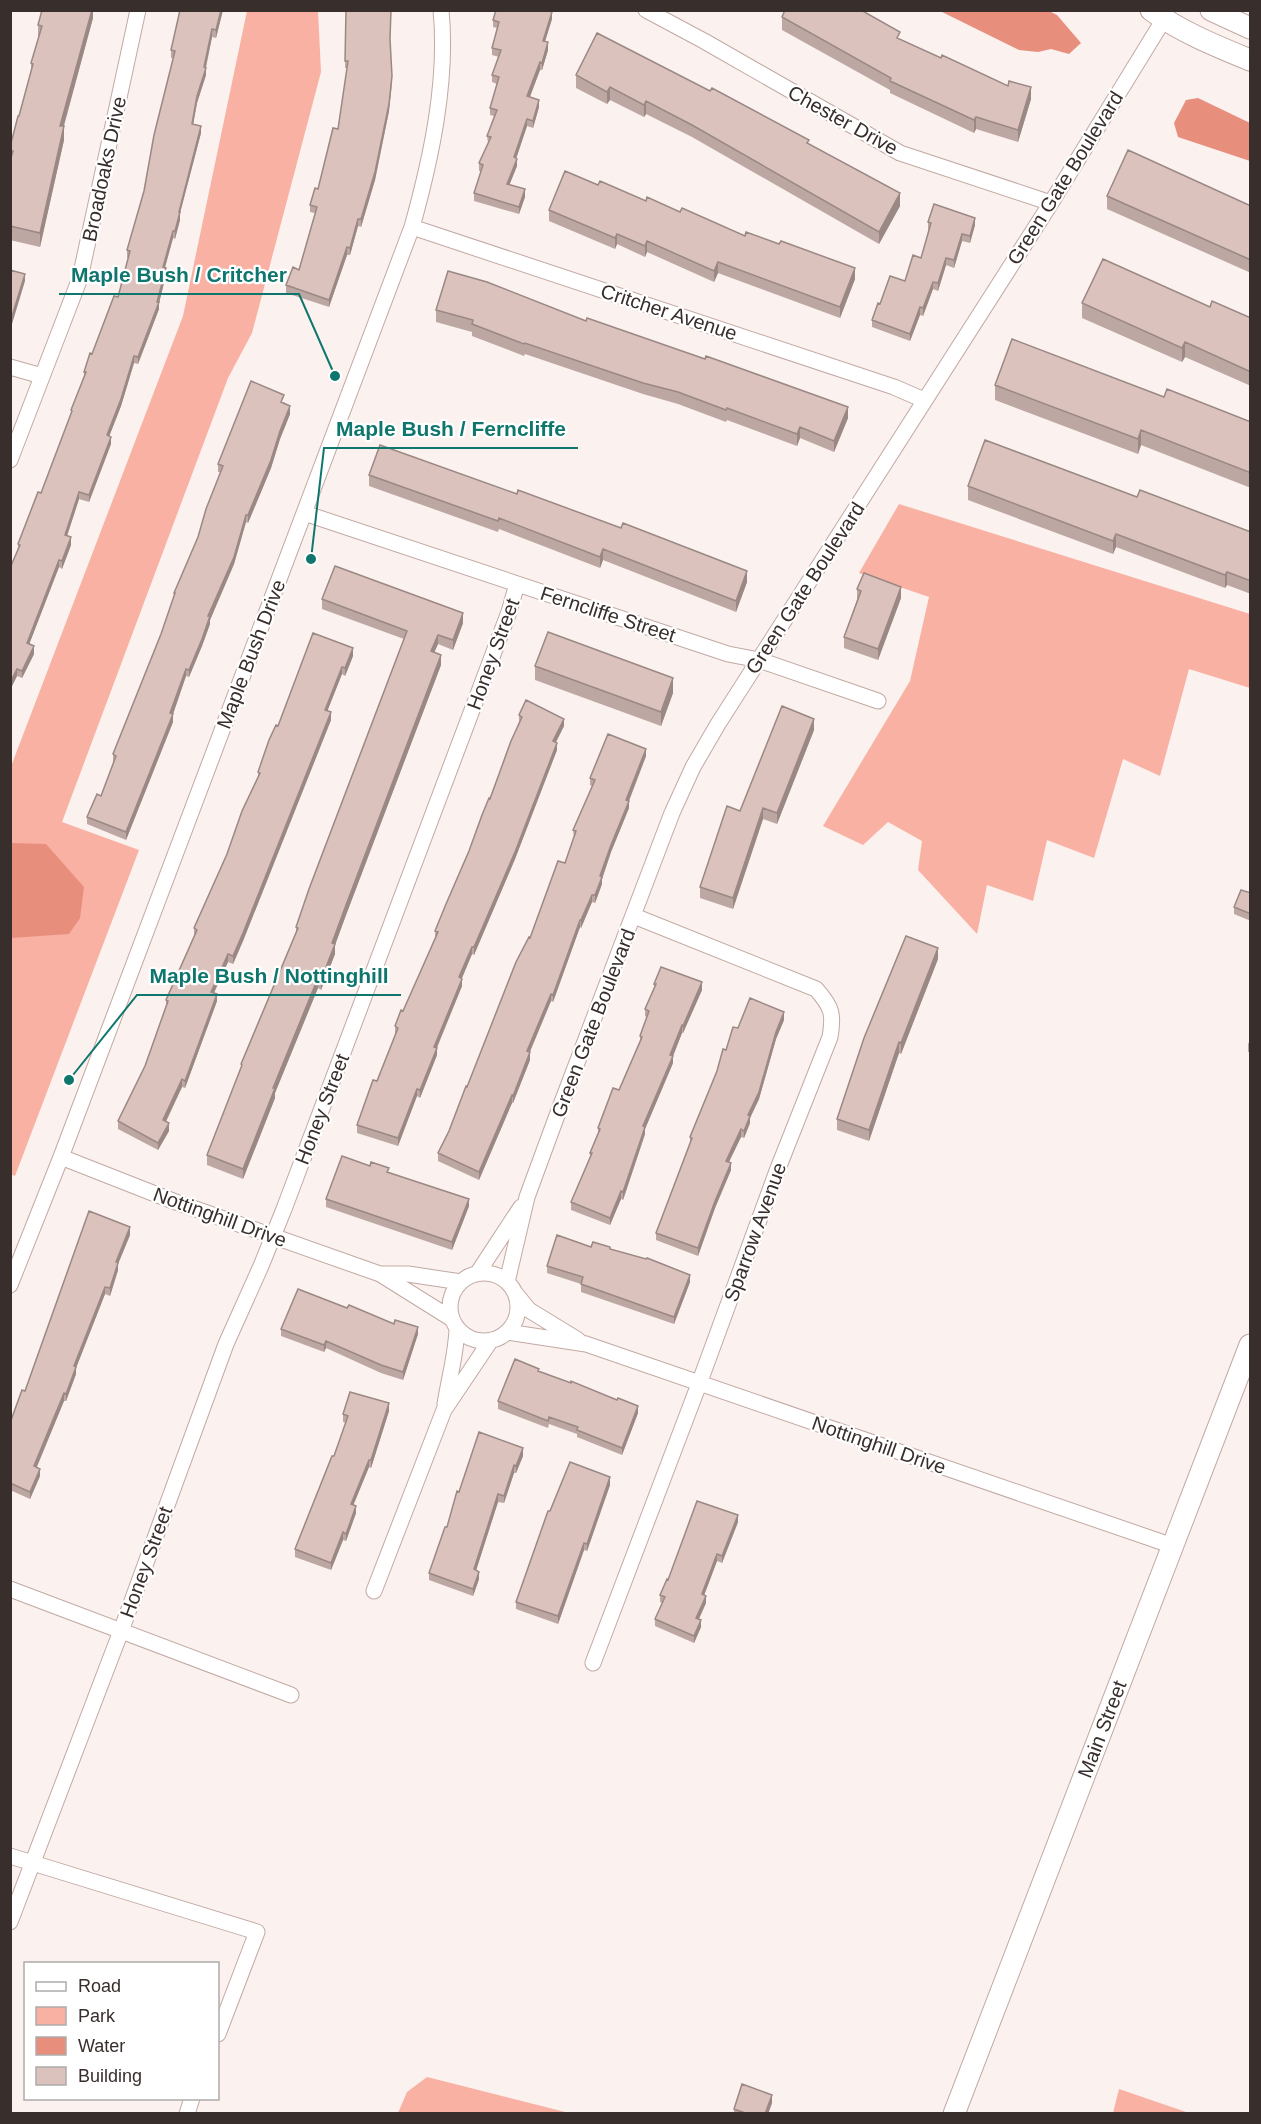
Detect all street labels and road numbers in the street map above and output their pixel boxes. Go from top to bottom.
street label: Chester Drive [784,81,902,159]
street label: Green Gate Boulevard [1003,87,1127,269]
street label: Broadoaks Drive [78,94,130,244]
street label: Critcher Avenue [598,280,740,344]
street label: Green Gate Boulevard [741,498,869,678]
street label: Maple Bush Drive [212,576,290,732]
street label: Ferncliffe Street [538,582,679,646]
street label: Honey Street [463,595,523,713]
street label: Green Gate Boulevard [547,926,639,1120]
street label: Honey Street [291,1050,353,1167]
street label: Sparrow Avenue [720,1159,790,1305]
street label: Nottinghill Drive [150,1183,290,1251]
street label: Nottinghill Drive [809,1412,949,1478]
street label: Honey Street [116,1503,176,1621]
street label: Main Street [1073,1677,1131,1781]

